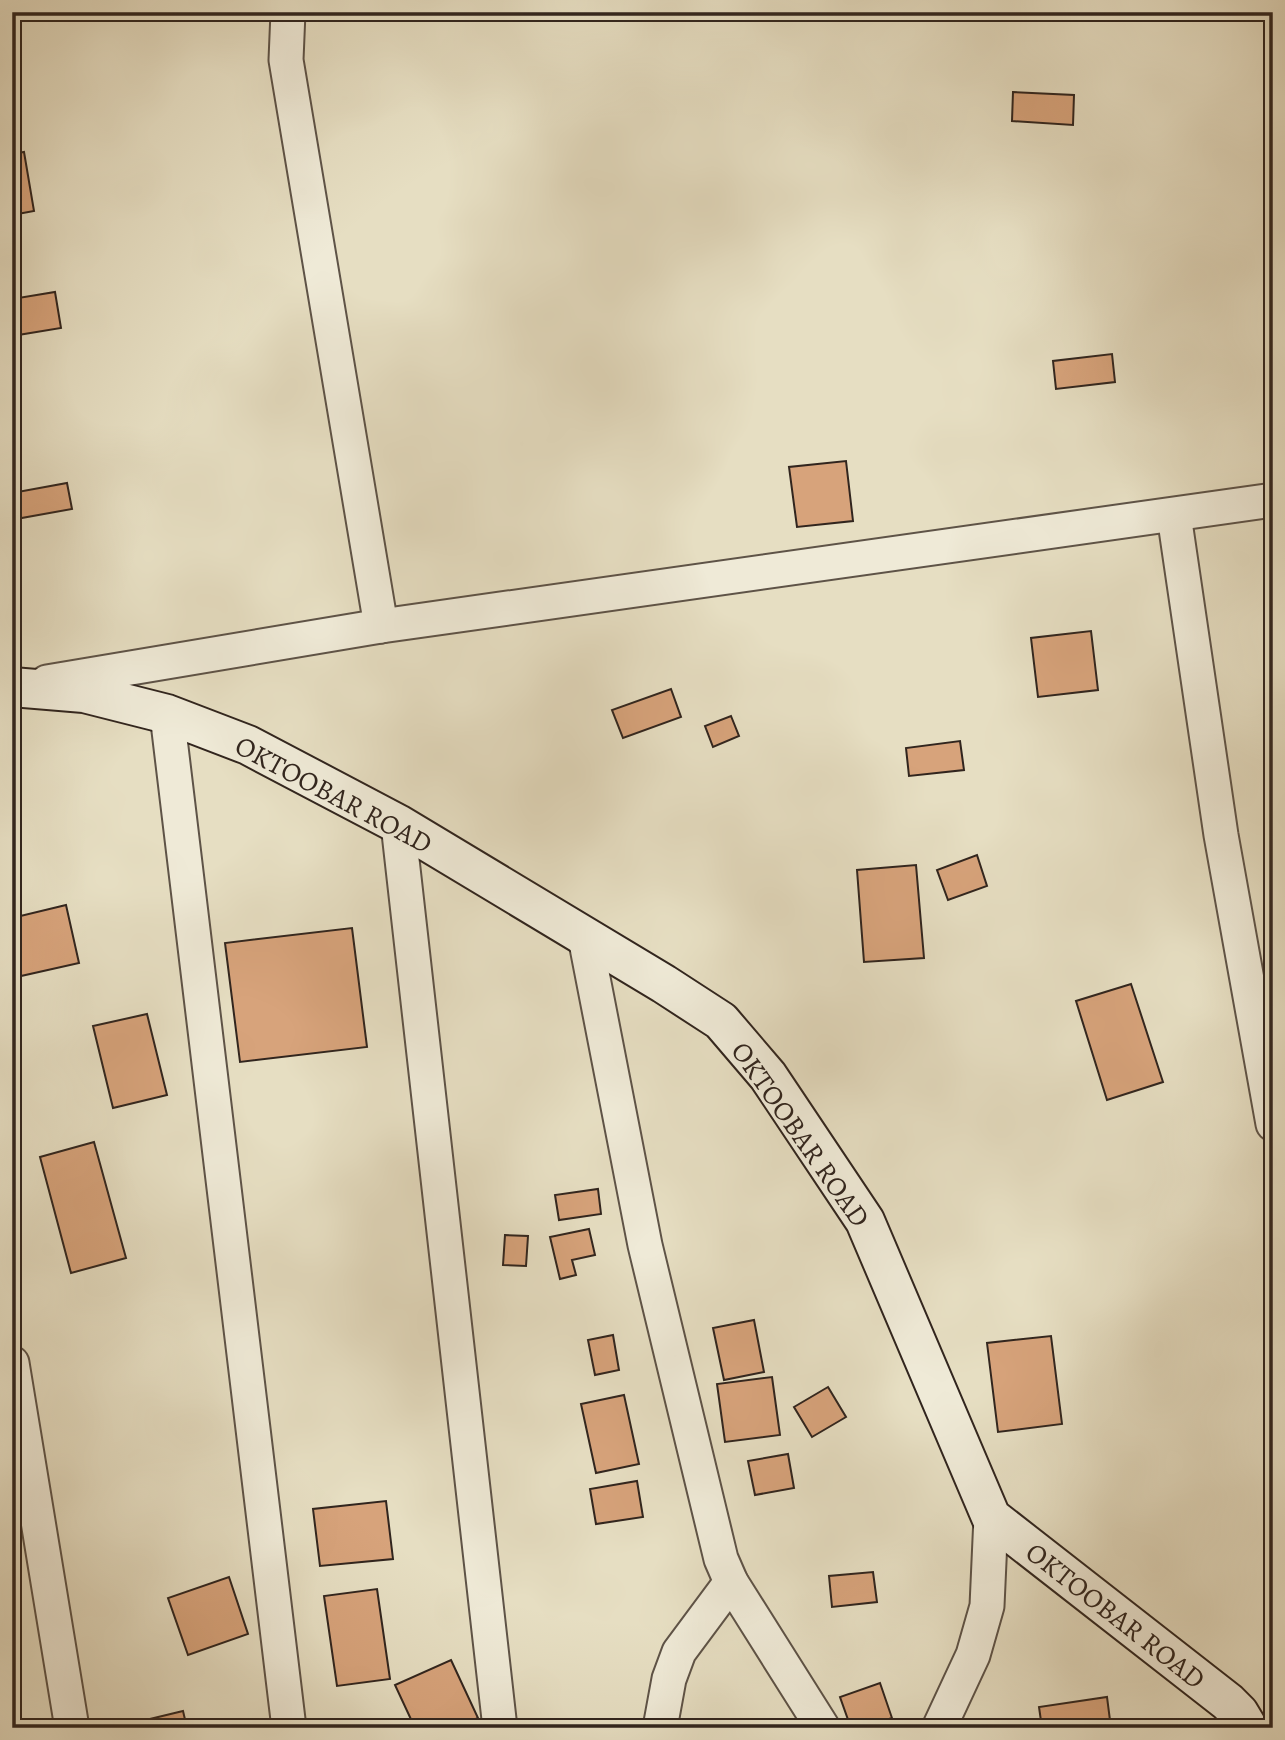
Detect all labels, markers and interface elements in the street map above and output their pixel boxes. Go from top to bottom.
street label: OKTOOBAR ROAD [228,727,439,863]
street label: OKTOOBAR ROAD [722,1034,878,1235]
street label: OKTOOBAR ROAD [1018,1534,1213,1698]

